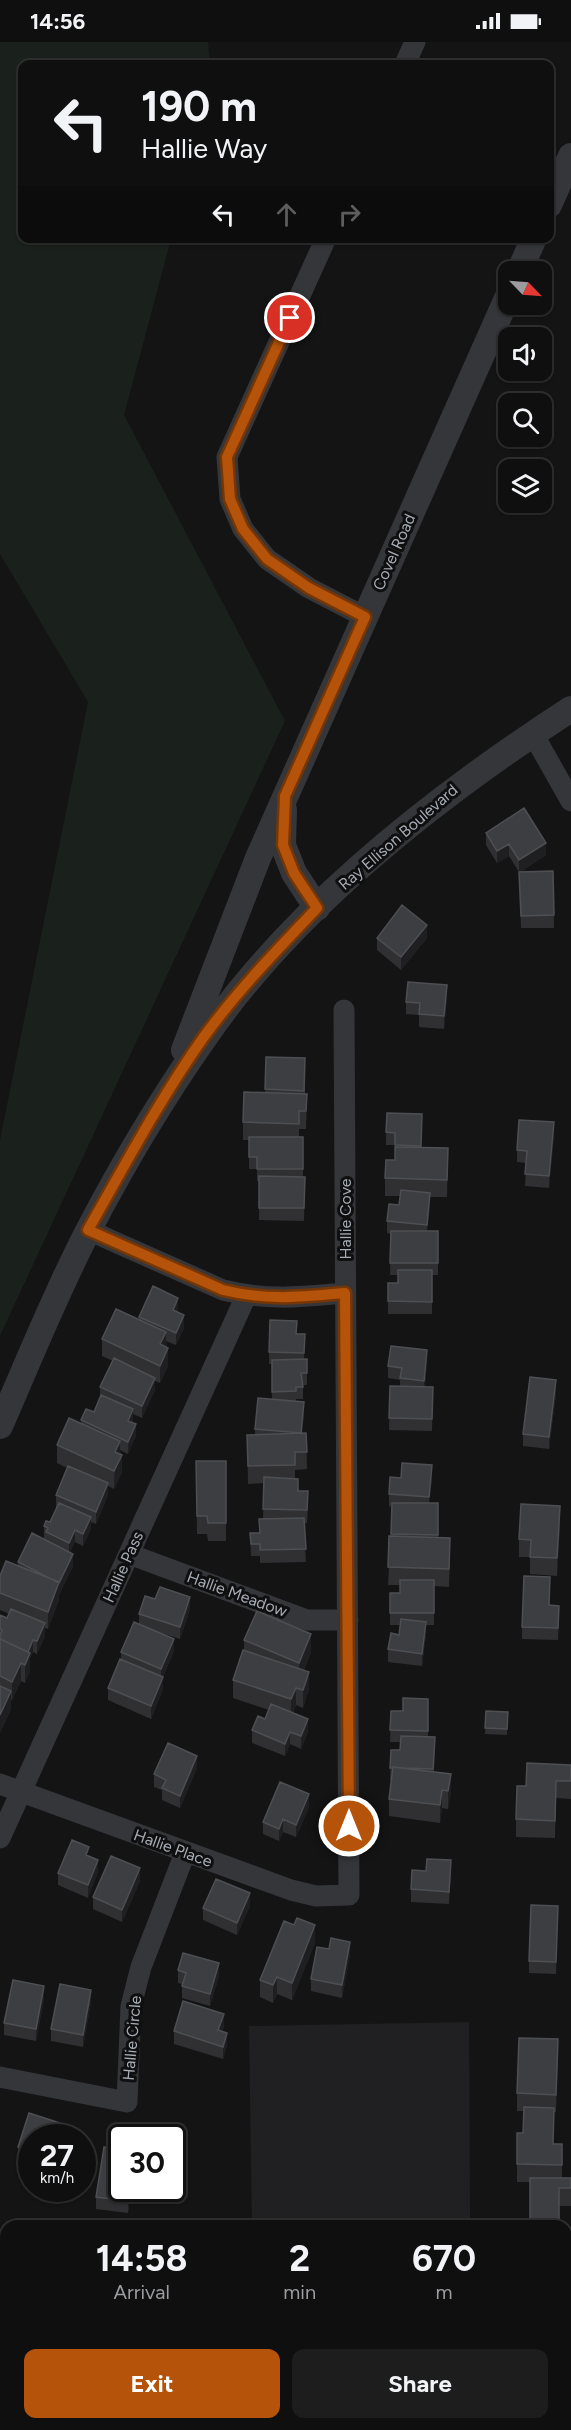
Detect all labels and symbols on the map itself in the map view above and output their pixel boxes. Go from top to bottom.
north arrow [498,261,552,315]
pin [264,292,315,343]
street label: Covel Road [369,511,419,593]
street label: Ray Ellison Boulevard [335,780,461,894]
street label: Hallie Cove [336,1178,355,1260]
street label: Hallie Pass [99,1529,147,1605]
street label: Hallie Meadow [184,1567,290,1621]
position arrow [317,1794,381,1858]
street label: Hallie Place [131,1825,215,1871]
street label: Hallie Circle [119,1994,145,2081]
speed limit sign: 30 [108,2124,186,2202]

